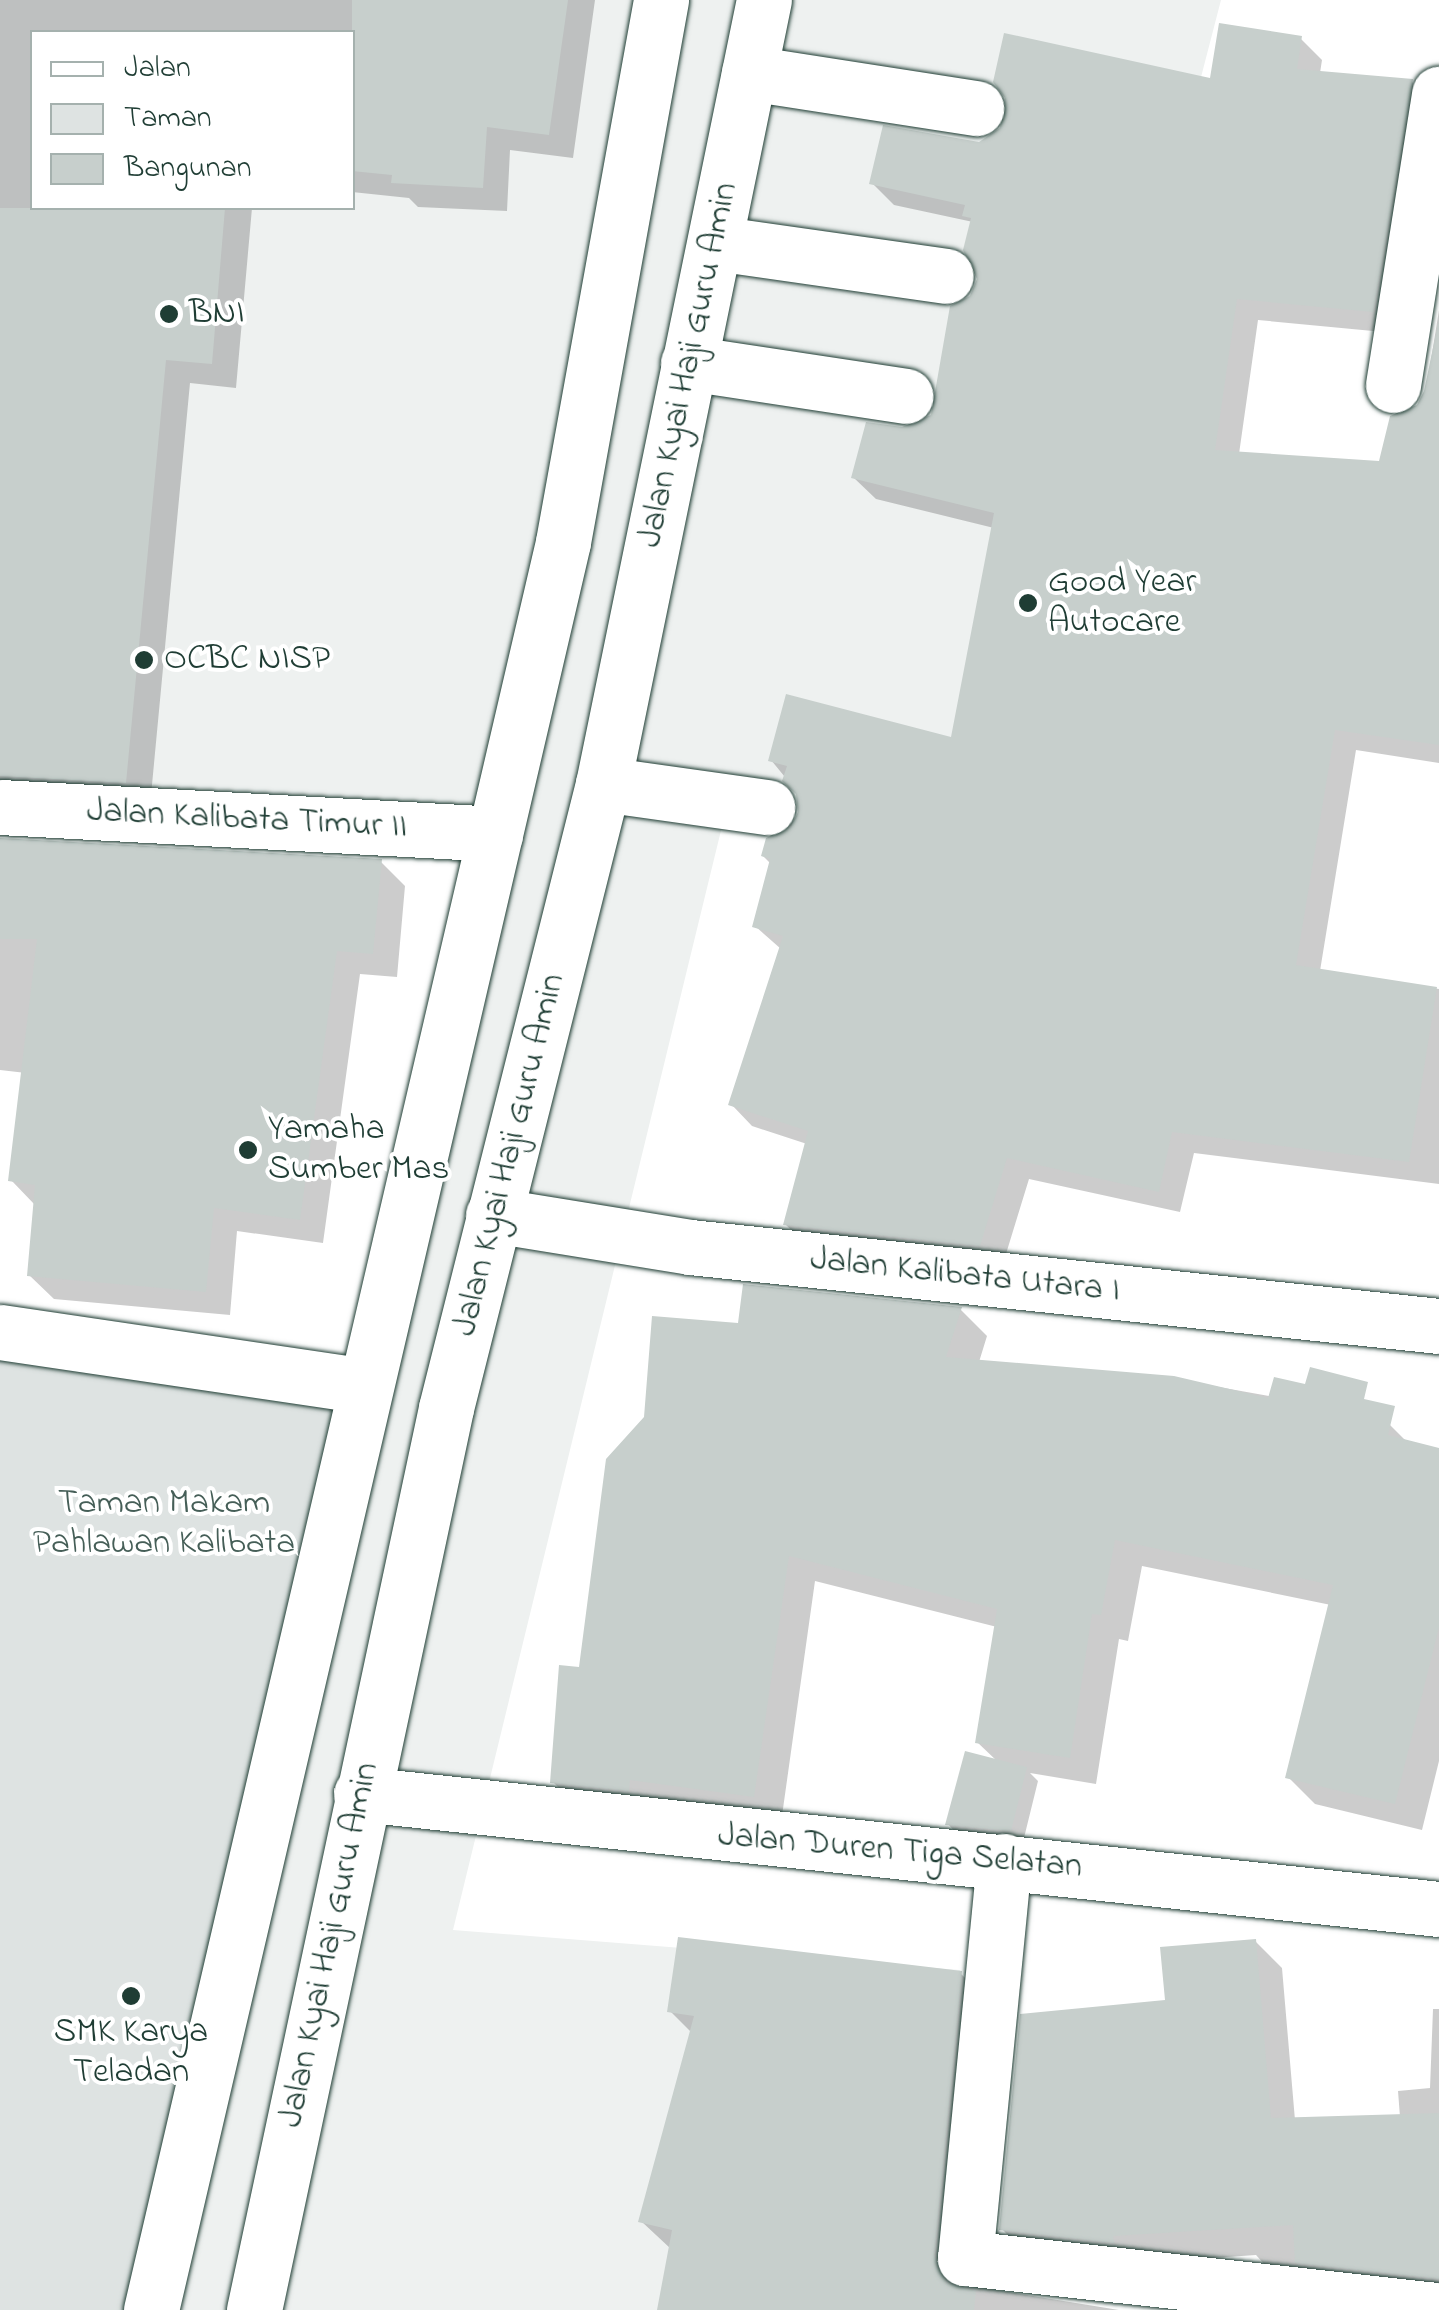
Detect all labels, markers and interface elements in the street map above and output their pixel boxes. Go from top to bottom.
legend [30,30,355,210]
text: Jalan [124,47,191,91]
text: Taman [124,97,212,141]
text: Bangunan [124,147,252,191]
street label: Jalan Kyai Haji Guru Amin [630,179,748,551]
place label: BNI [189,293,244,335]
marker: BNI [158,303,180,325]
place label: Good Year Autocare [1048,562,1196,644]
marker: Good Year Autocare [1017,592,1039,614]
place label: OCBC NISP [164,639,330,681]
marker: OCBC NISP [133,649,155,671]
street label: Jalan Kalibata Timur II [86,791,408,849]
street label: Jalan Kyai Haji Guru Amin [445,969,575,1341]
place label: Yamaha Sumber Mas [268,1109,449,1191]
marker: Yamaha Sumber Mas [237,1139,259,1161]
street label: Jalan Kalibata Utara I [808,1239,1122,1313]
park label: Taman Makam Pahlawan Kalibata [33,1483,295,1565]
street label: Jalan Kyai Haji Guru Amin [271,1759,389,2131]
street label: Jalan Duren Tiga Selatan [716,1815,1084,1889]
marker: SMK Karya Teladan [120,1985,142,2007]
place label: SMK Karya Teladan [54,2012,208,2094]

